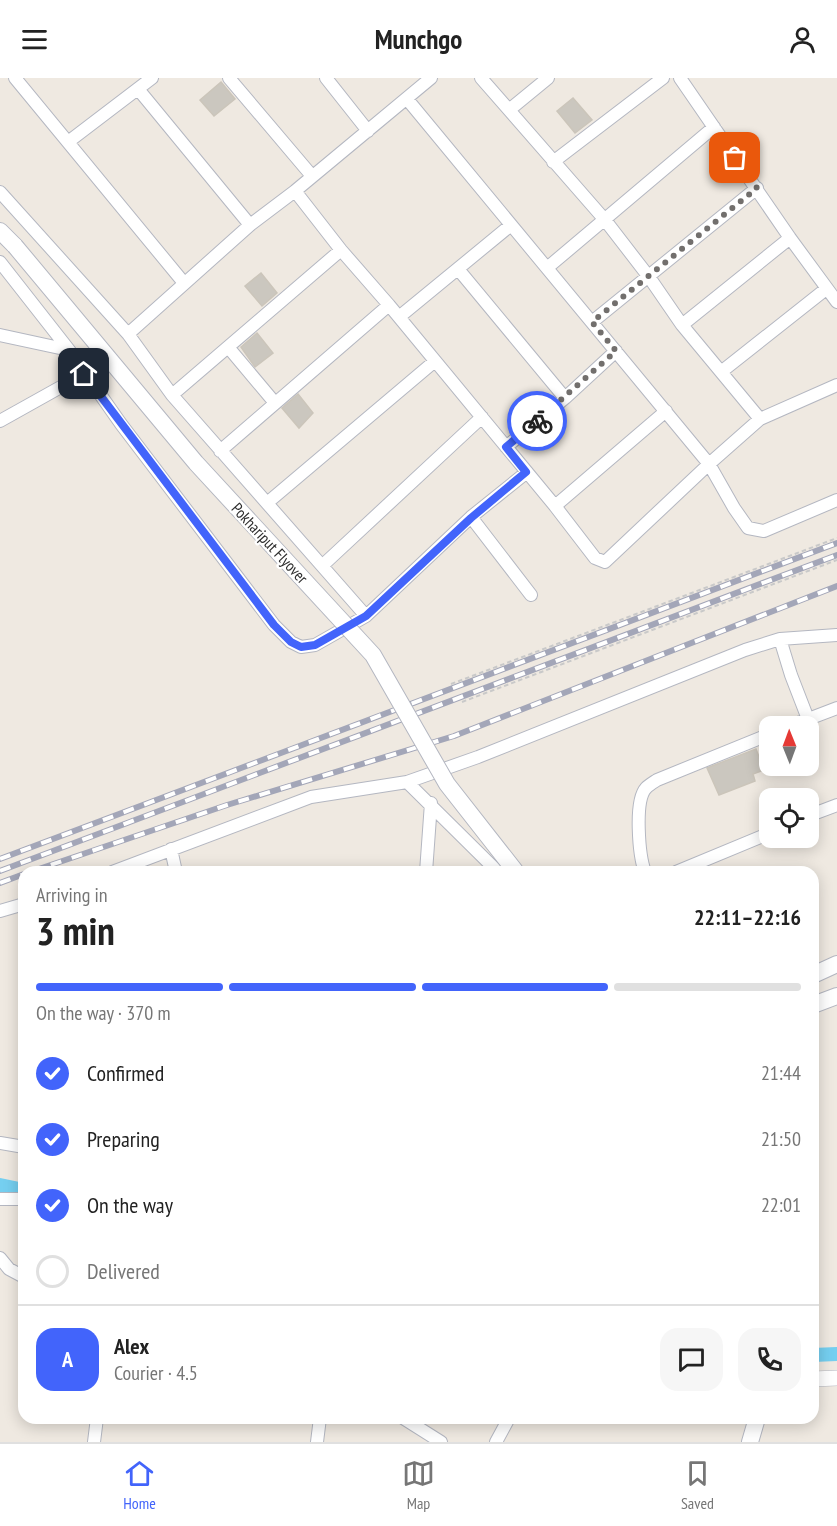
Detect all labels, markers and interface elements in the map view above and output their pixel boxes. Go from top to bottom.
text: Munchgo [375,22,462,56]
icon: menu [18,23,51,56]
icon: person [786,23,819,56]
pin [709,132,760,183]
icon: bag [718,141,751,174]
pin [58,348,109,399]
icon: home [67,357,100,390]
courier [507,391,567,451]
icon: bike [521,405,554,438]
street label: Pokhariput Flyover [228,498,313,588]
north arrow [759,716,819,776]
map controls [759,716,819,848]
button: locate [759,788,819,848]
text: Arriving in [36,882,108,908]
text: 22:11–22:16 [694,903,801,931]
text: 3 min [36,905,115,956]
text: On the way · 370 m [36,1000,171,1026]
icon: check [36,1057,69,1090]
text: Confirmed [87,1059,164,1087]
text: 21:44 [761,1060,801,1086]
icon: check [36,1123,69,1156]
text: Preparing [87,1125,160,1153]
text: 21:50 [761,1126,801,1152]
icon: check [36,1189,69,1222]
text: On the way [87,1191,173,1219]
text: 22:01 [761,1192,801,1218]
text: Delivered [87,1257,160,1285]
button: chat [660,1328,723,1391]
button: phone [738,1328,801,1391]
text: Alex [114,1332,149,1360]
text: A [62,1345,73,1373]
text: Courier · 4.5 [114,1360,198,1386]
tab: Home [123,1457,156,1513]
tab: Map [402,1457,435,1513]
tab: Saved [681,1457,714,1513]

